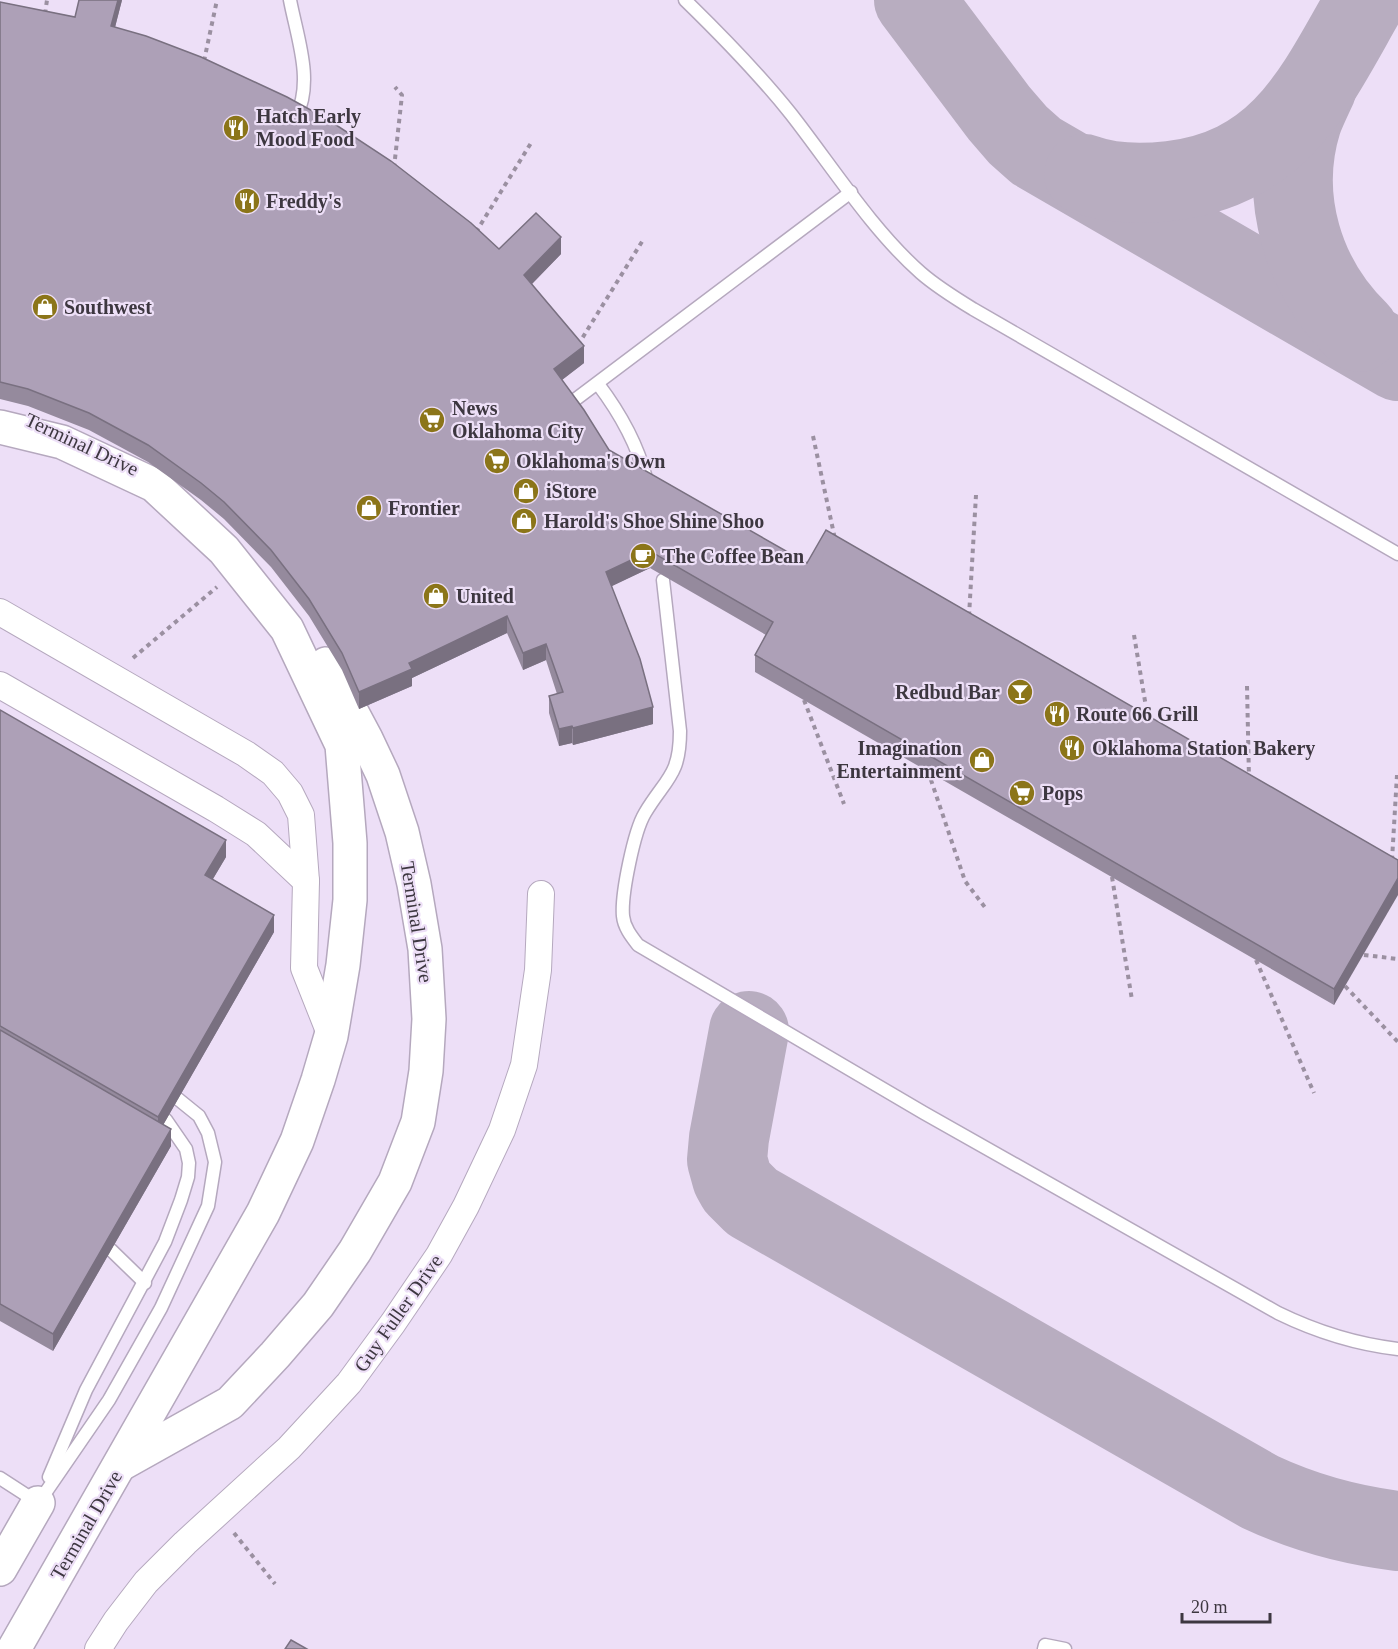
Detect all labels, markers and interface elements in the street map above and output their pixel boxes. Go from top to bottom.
place label: Hatch Early Mood Food [256,105,361,150]
restaurant icon: Hatch Early Mood Food [221,113,251,143]
restaurant icon: Freddy's [232,186,262,216]
place label: Freddy's [266,190,341,213]
shop icon: Southwest [30,292,60,322]
place label: Southwest [64,296,152,318]
place label: News Oklahoma City [452,397,584,443]
supermarket icon: News Oklahoma City [417,405,447,435]
street label: Terminal Drive [22,408,142,480]
supermarket icon: Oklahoma's Own [482,446,512,476]
place label: Oklahoma's Own [516,450,665,472]
shop icon: iStore [511,476,541,506]
place label: iStore [546,480,597,502]
shop icon: Frontier [354,493,384,523]
place label: Frontier [388,497,460,519]
shop icon: Harold's Shoe Shine Shoo [509,506,539,536]
place label: Harold's Shoe Shine Shoo [544,510,764,532]
cafe icon: The Coffee Bean [628,541,658,571]
place label: The Coffee Bean [662,545,804,567]
shop icon: United [421,581,451,611]
place label: United [456,585,514,607]
bar icon: Redbud Bar [1005,677,1035,707]
place label: Redbud Bar [895,681,1000,703]
restaurant icon: Route 66 Grill [1042,699,1072,729]
place label: Route 66 Grill [1076,703,1199,725]
restaurant icon: Oklahoma Station Bakery [1057,733,1087,763]
place label: Imagination Entertainment [836,737,962,782]
place label: Oklahoma Station Bakery [1092,737,1315,760]
shop icon: Imagination Entertainment [967,745,997,775]
supermarket icon: Pops [1007,778,1037,808]
place label: Pops [1042,782,1083,805]
street label: Terminal Drive [397,860,437,984]
street label: Guy Fuller Drive [349,1250,447,1376]
street label: Terminal Drive [46,1466,126,1584]
scale bar [1182,1586,1270,1624]
text: 20 m [1191,1597,1228,1617]

